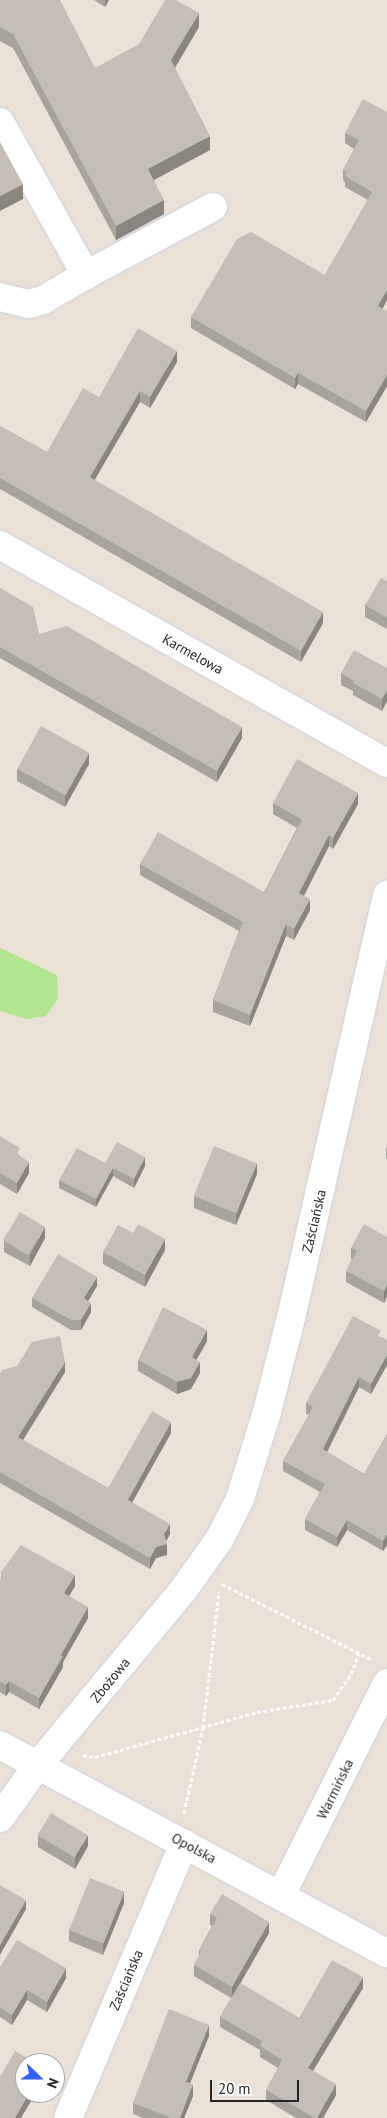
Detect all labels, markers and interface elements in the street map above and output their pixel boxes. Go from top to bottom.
street label: Karmelowa [160,630,226,678]
street label: Zaściańska [299,1188,329,1254]
street label: Zbożowa [87,1654,133,1706]
street label: Warmińska [313,1756,357,1822]
street label: Opolska [169,1829,219,1867]
street label: Zaściańska [106,1947,146,2013]
north arrow [15,2053,65,2103]
scale bar [212,2070,301,2102]
text: N [43,2076,63,2091]
text: 20 m [218,2079,251,2098]

